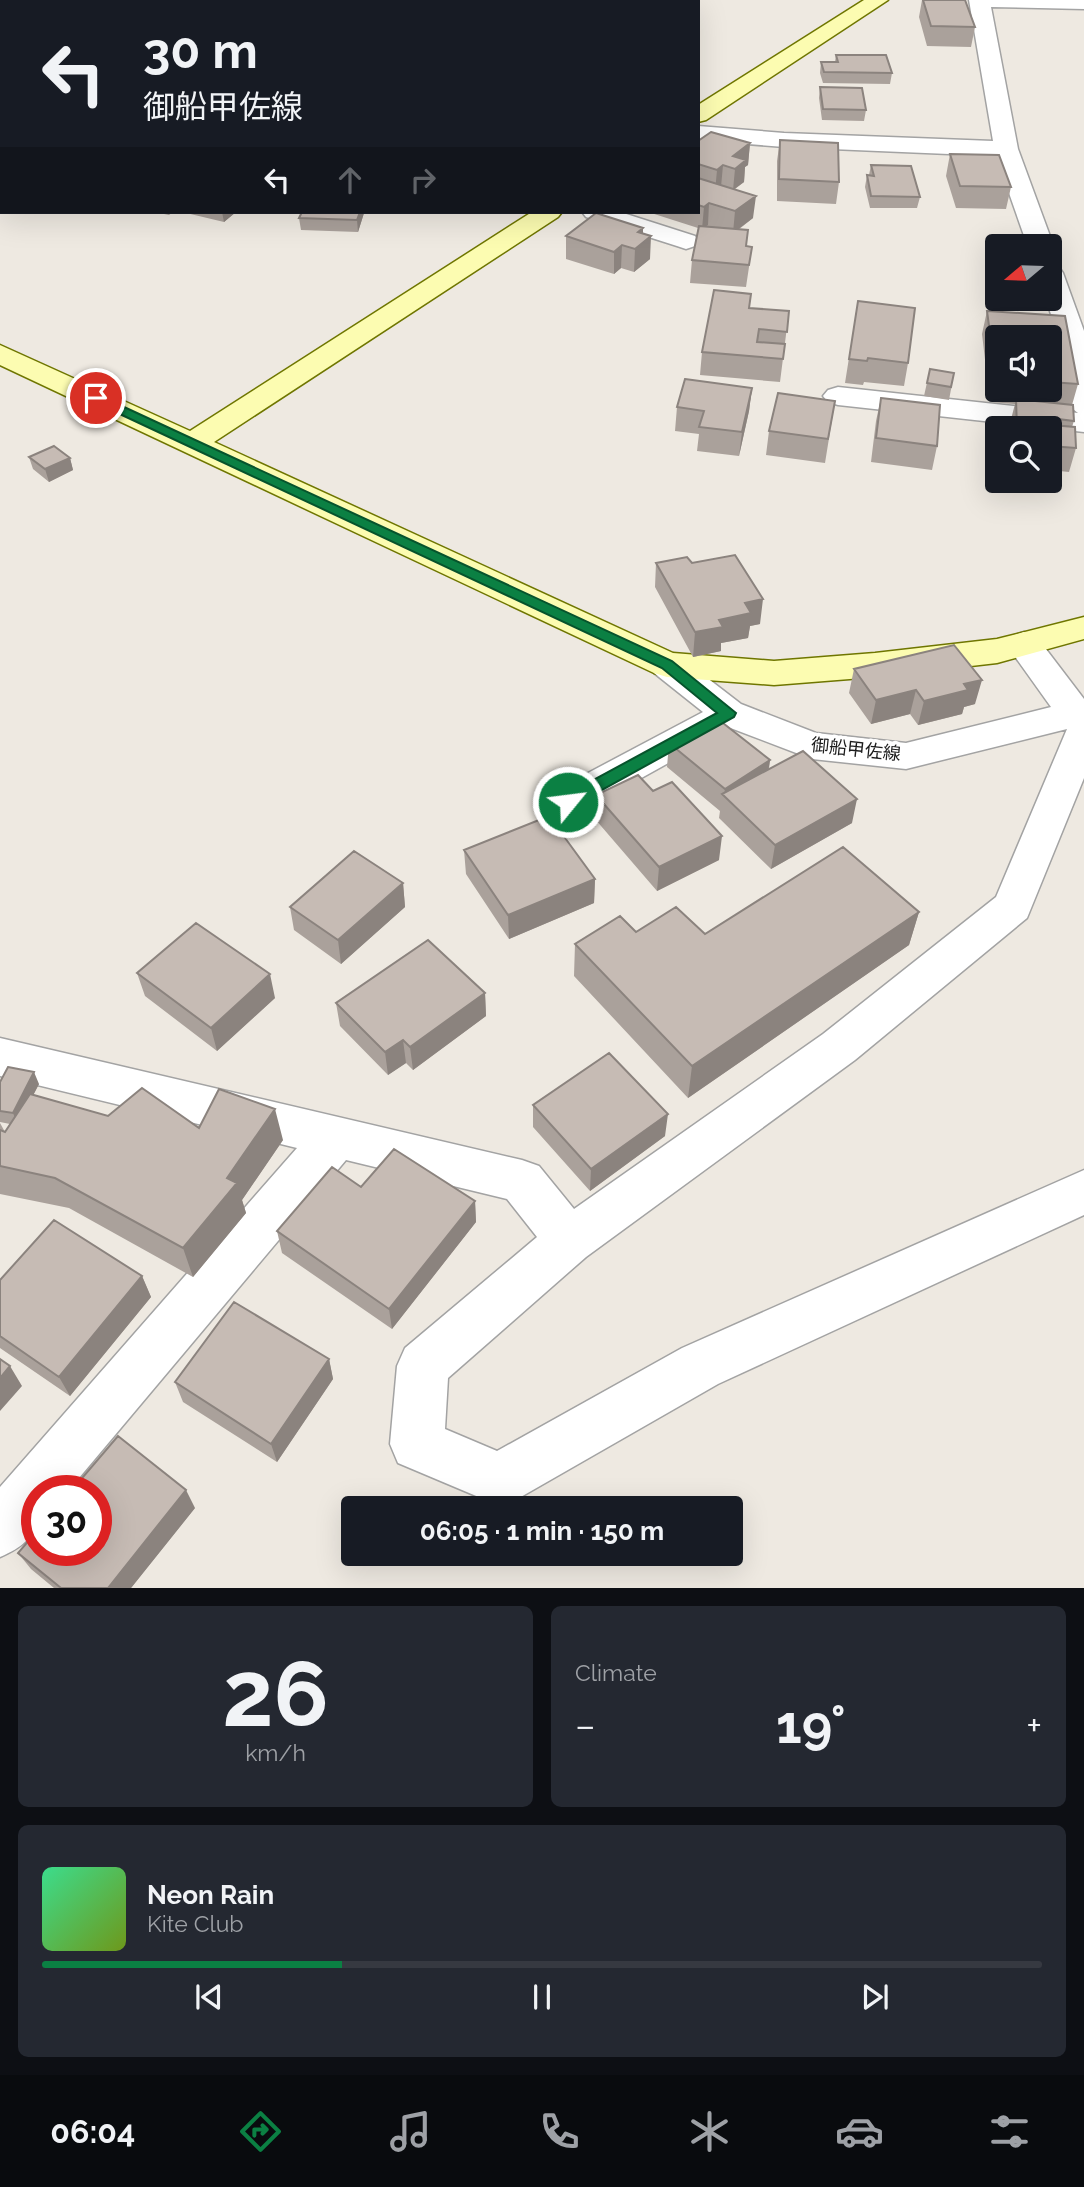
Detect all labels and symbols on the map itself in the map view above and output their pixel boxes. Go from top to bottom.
north arrow [985,234,1062,312]
pin [66,368,126,428]
street label: 御船甲佐線 [810,734,902,764]
position arrow [531,765,605,839]
speed limit sign: 30 [21,1475,112,1566]

